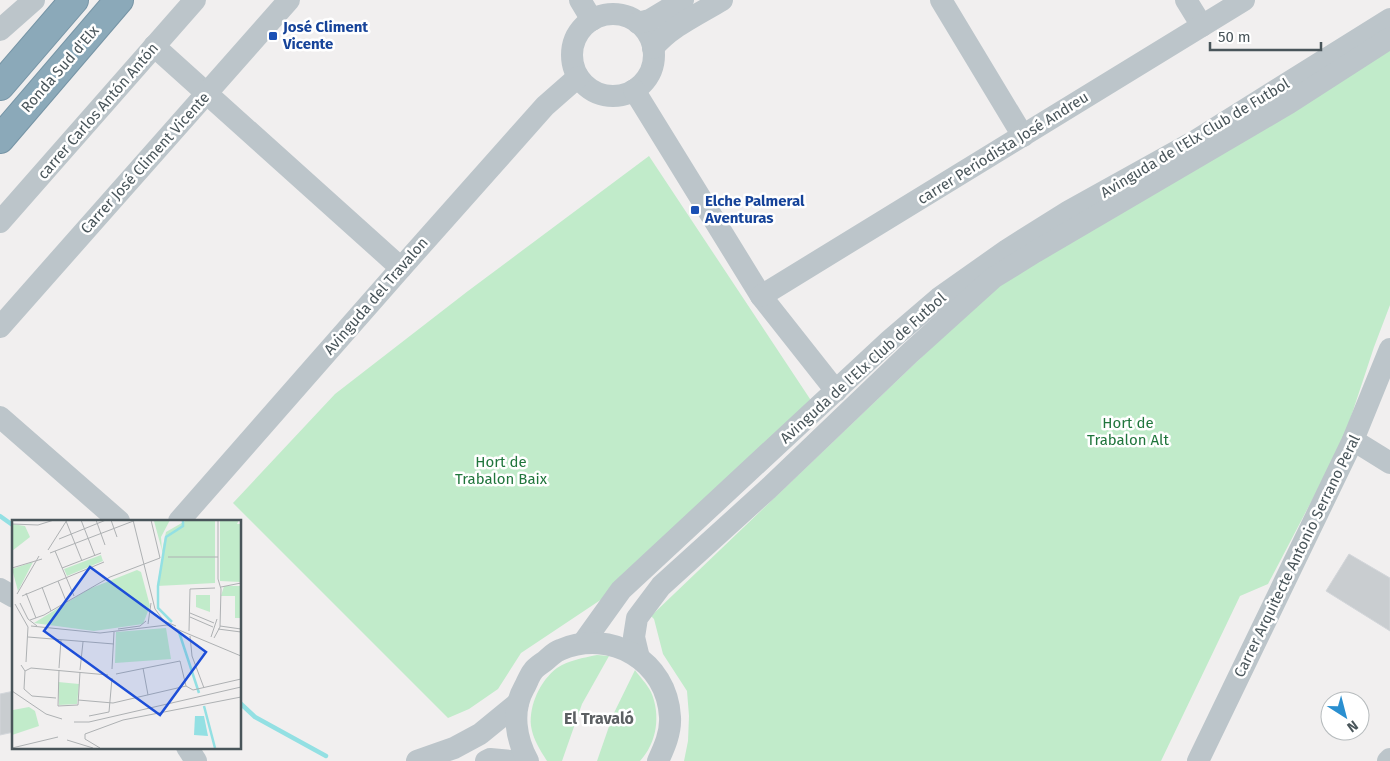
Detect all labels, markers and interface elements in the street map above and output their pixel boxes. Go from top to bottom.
place label: José Climent Vicente [282,18,368,53]
scale bar [1210,20,1321,52]
street label: Ronda Sud d'Elx [17,21,103,116]
text: 50 m [1218,28,1251,46]
marker: José Climent Vicente [267,30,279,42]
street label: carrer Carlos Antón Antón [34,39,162,183]
street label: Avinguda de l'Elx Club de Futbol [1097,74,1293,202]
street label: carrer Periodista José Andreu [914,88,1092,208]
street label: Carrer José Climent Vicente [77,89,213,237]
place label: Elche Palmeral Aventuras [704,192,805,227]
marker: Elche Palmeral Aventuras [689,204,701,216]
street label: Avinguda del Travalon [320,234,432,358]
street label: Avinguda de l'Elx Club de Futbol [776,288,950,447]
park label: Hort de Trabalon Alt [1087,414,1169,449]
street label: Carrer Arquitecte Antonio Serrano Peral [1230,431,1364,680]
park label: Hort de Trabalon Baix [455,453,548,488]
inset map [12,520,241,748]
north arrow [1320,691,1370,741]
district label: El Travaló [564,709,634,728]
text: N [1344,717,1361,736]

